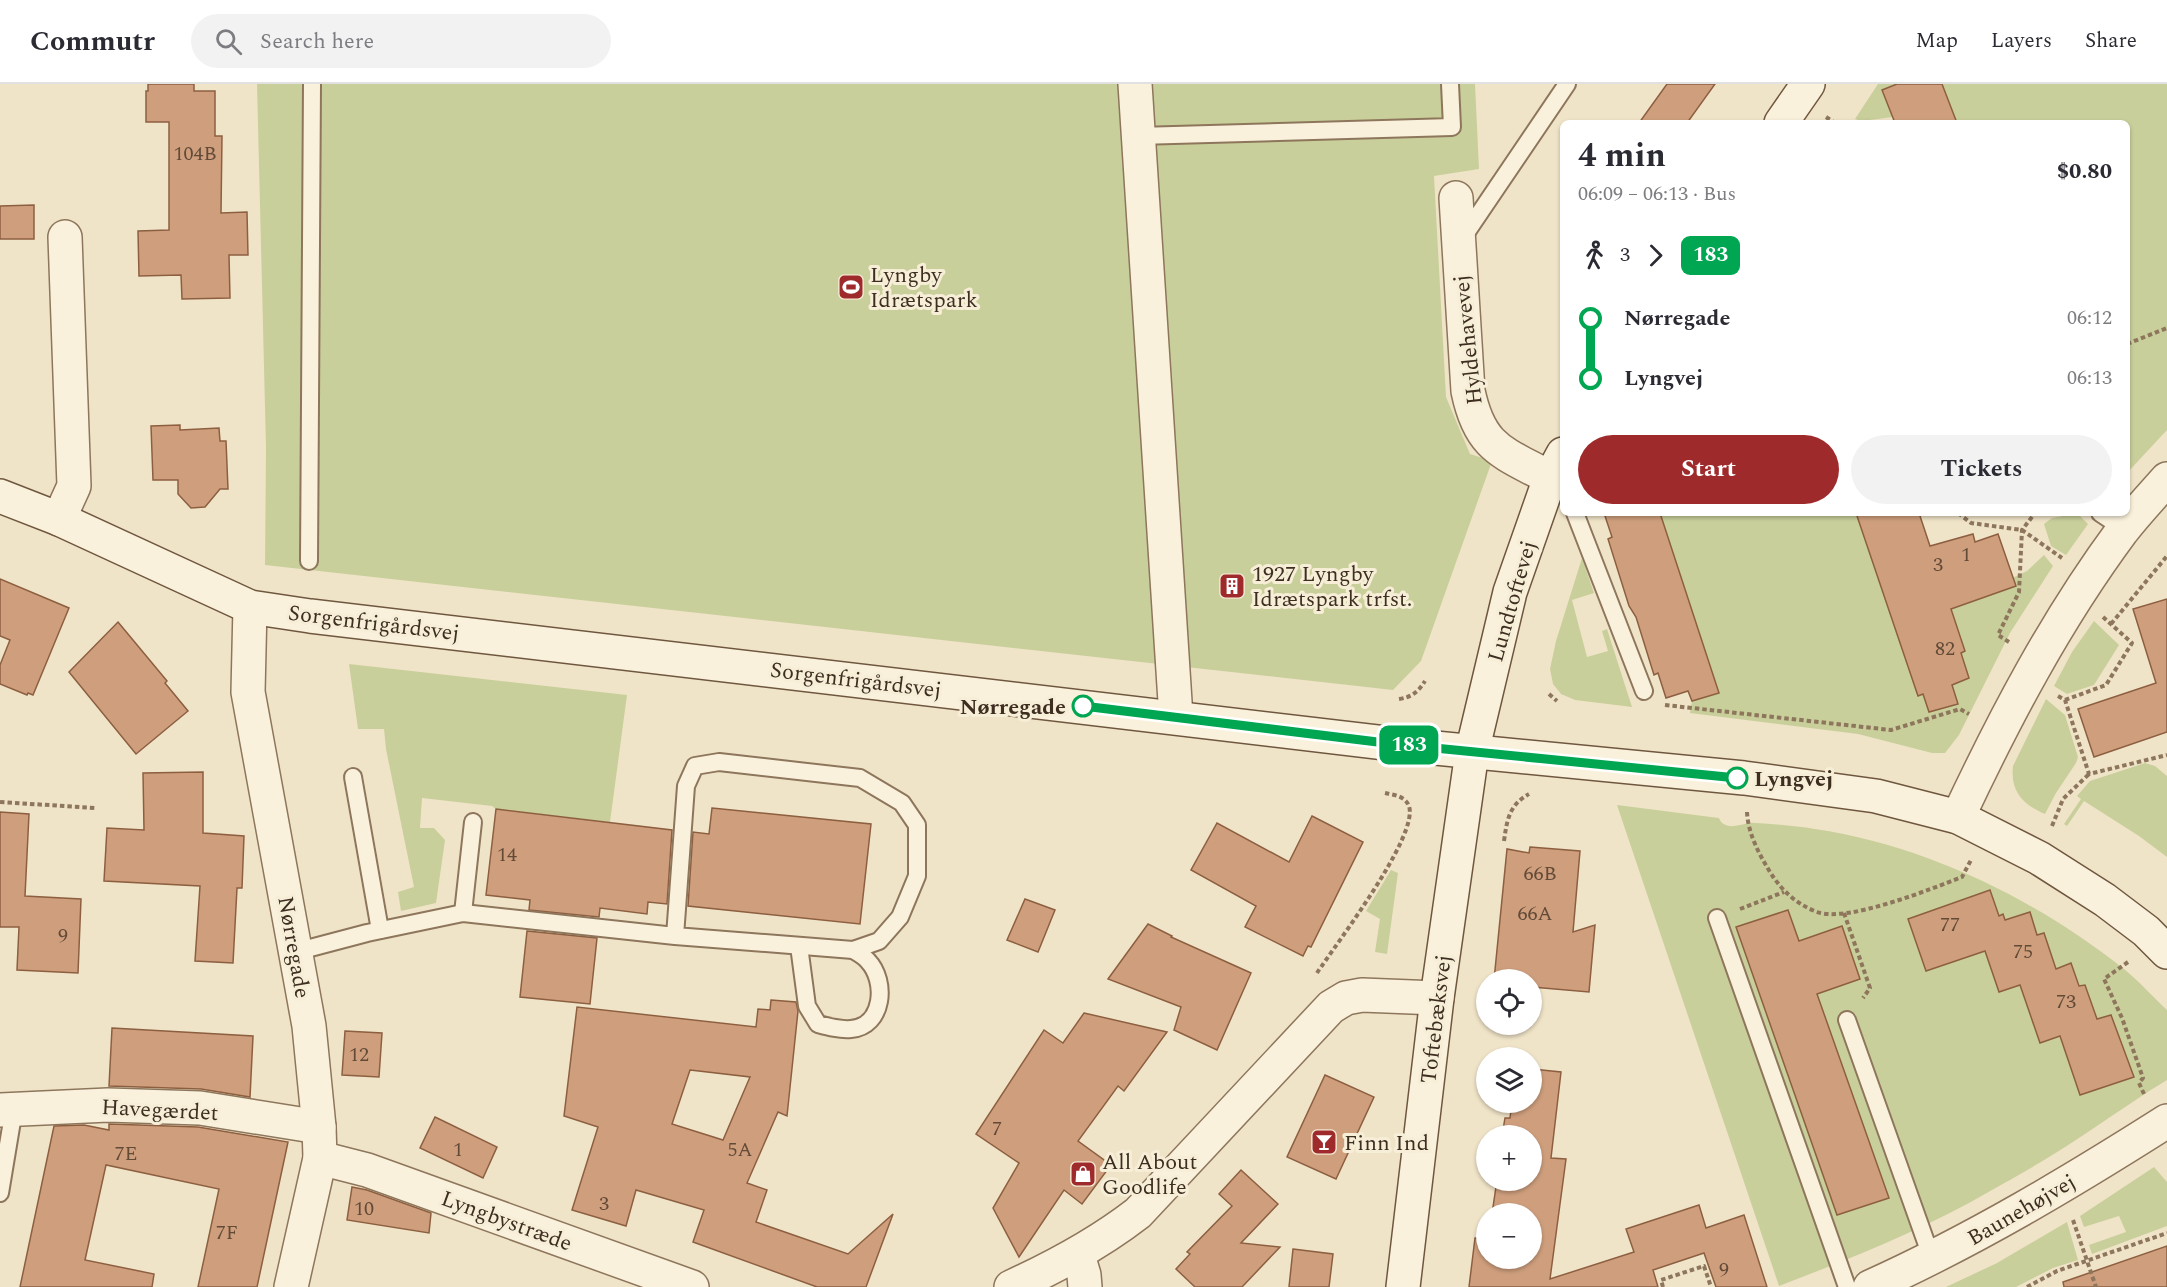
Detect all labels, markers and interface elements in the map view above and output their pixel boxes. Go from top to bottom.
search box [191,14,611,68]
text: Commutr [30,20,155,63]
icon: search [212,25,245,58]
text: Search here [260,25,374,58]
text: Map [1916,25,1958,57]
text: Layers [1991,25,2052,57]
text: Share [2085,25,2137,57]
text: 4 min [1578,131,1666,181]
house number: 104B [173,139,217,169]
text: $0.80 [2057,155,2112,188]
text: 06:09 – 06:13 · Bus [1578,179,1736,209]
icon: walk [1578,239,1611,272]
icon: forward [1639,239,1672,272]
text: 183 [1693,239,1728,271]
text: 3 [1620,240,1630,270]
place label: Lyngby Idrætspark [870,259,978,317]
sports icon: Lyngby Idrætspark [836,272,866,302]
street label: Hyldehavevej [1445,273,1492,406]
text: Nørregade [1624,302,1730,335]
text: 06:12 [2067,303,2112,333]
text: Lyngvej [1624,362,1703,395]
text: 06:13 [2067,363,2112,393]
button: Start [1578,435,1839,504]
button: Tickets [1851,435,2112,504]
street label: Lundtoftevej [1479,537,1546,666]
house number: 1 [1961,540,1971,570]
house number: 3 [1933,550,1943,580]
place label: 1927 Lyngby Idrætspark trfst. [1252,558,1412,616]
building icon: 1927 Lyngby Idrætspark trfst. [1217,571,1247,601]
street label: Sorgenfrigårdsvej [286,597,461,650]
house number: 82 [1935,634,1955,664]
street label: Sorgenfrigårdsvej [768,654,943,707]
place label: Nørregade [960,691,1066,724]
marker: Nørregade [1072,695,1094,717]
line badge: 183 [1374,726,1444,764]
text: 183 [1391,729,1427,761]
place label: Lyngvej [1754,763,1833,796]
marker: Lyngvej [1726,767,1748,789]
house number: 14 [497,840,517,870]
house number: 66B [1523,859,1557,889]
street label: Nørregade [268,894,319,1001]
house number: 66A [1518,899,1553,929]
house number: 77 [1940,910,1960,940]
house number: 9 [58,921,68,951]
house number: 75 [2013,937,2033,967]
street label: Toftebæksvej [1412,953,1461,1086]
map controls [1476,969,1542,1269]
button: locate [1476,969,1542,1035]
house number: 73 [2056,987,2076,1017]
house number: 12 [349,1040,369,1070]
button: layers [1476,1047,1542,1113]
street label: Havegærdet [101,1091,220,1130]
house number: 7 [992,1114,1002,1144]
button: + [1476,1125,1542,1191]
bar icon: Finn Ind [1309,1127,1339,1157]
place label: Finn Ind [1344,1127,1429,1160]
house number: 1 [453,1135,463,1165]
house number: 5A [728,1135,753,1165]
house number: 7E [114,1139,138,1169]
place label: All About Goodlife [1102,1146,1197,1204]
shop icon: All About Goodlife [1068,1159,1098,1189]
street label: Baunehøjvej [1961,1166,2082,1255]
street label: Lyngbystræde [436,1182,577,1260]
house number: 3 [599,1189,609,1219]
house number: 10 [354,1194,374,1224]
button: − [1476,1203,1542,1269]
house number: 7F [216,1218,238,1248]
house number: 9 [1719,1255,1729,1285]

